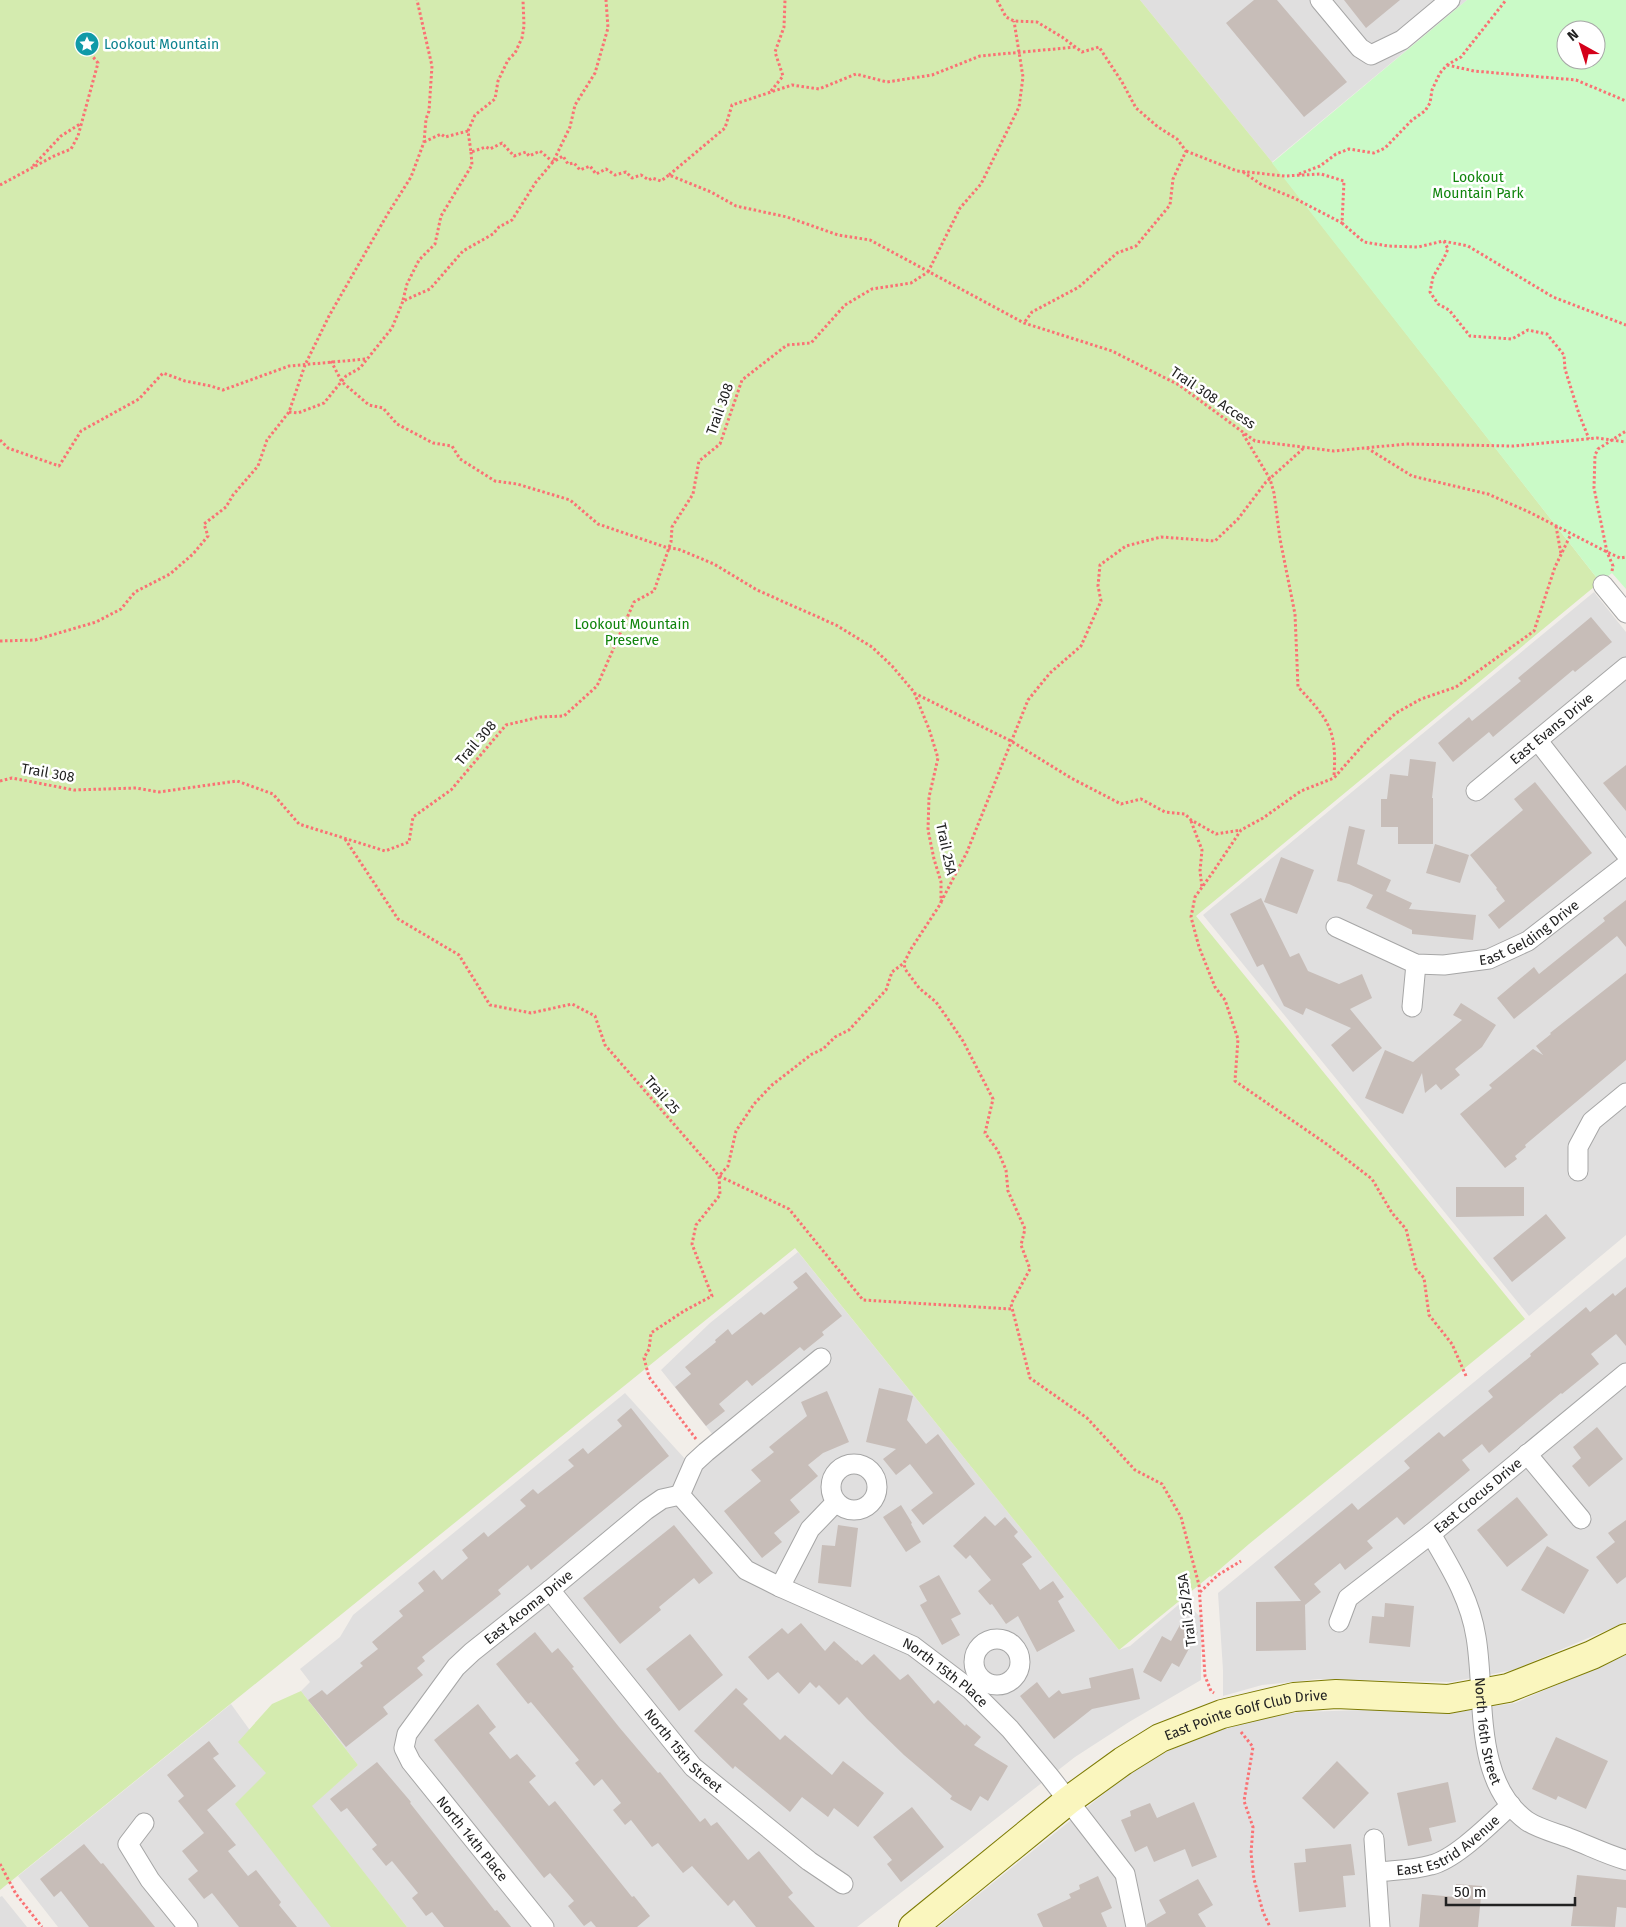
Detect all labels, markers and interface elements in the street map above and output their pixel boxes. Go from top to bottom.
north arrow [1556,20,1606,70]
text: N [1564,26,1582,45]
place icon: Lookout Mountain [74,31,100,57]
place label: Lookout Mountain [104,36,219,53]
park label: Lookout Mountain Park [1432,169,1525,202]
street label: Trail 308 Access [1167,363,1259,433]
street label: Trail 308 [703,381,737,437]
park label: Lookout Mountain Preserve [574,616,690,649]
street label: East Evans Drive [1506,689,1597,768]
street label: Trail 308 [452,717,500,769]
street label: Trail 308 [20,760,76,786]
street label: Trail 25A [932,821,960,877]
street label: East Gelding Drive [1478,896,1582,969]
street label: Trail 25 [641,1072,683,1118]
street label: East Crocus Drive [1430,1454,1525,1537]
street label: East Acoma Drive [481,1566,576,1648]
street label: Trail 25/25A [1174,1573,1200,1647]
street label: North 15th Place [900,1634,992,1711]
street label: North 16th Street [1472,1677,1506,1788]
street label: East Pointe Golf Club Drive [1162,1686,1328,1744]
street label: North 15th Street [641,1705,727,1797]
street label: North 14th Place [433,1793,511,1885]
street label: East Estrid Avenue [1396,1811,1503,1879]
scale bar [1446,1874,1575,1906]
text: 50 m [1454,1883,1487,1901]

